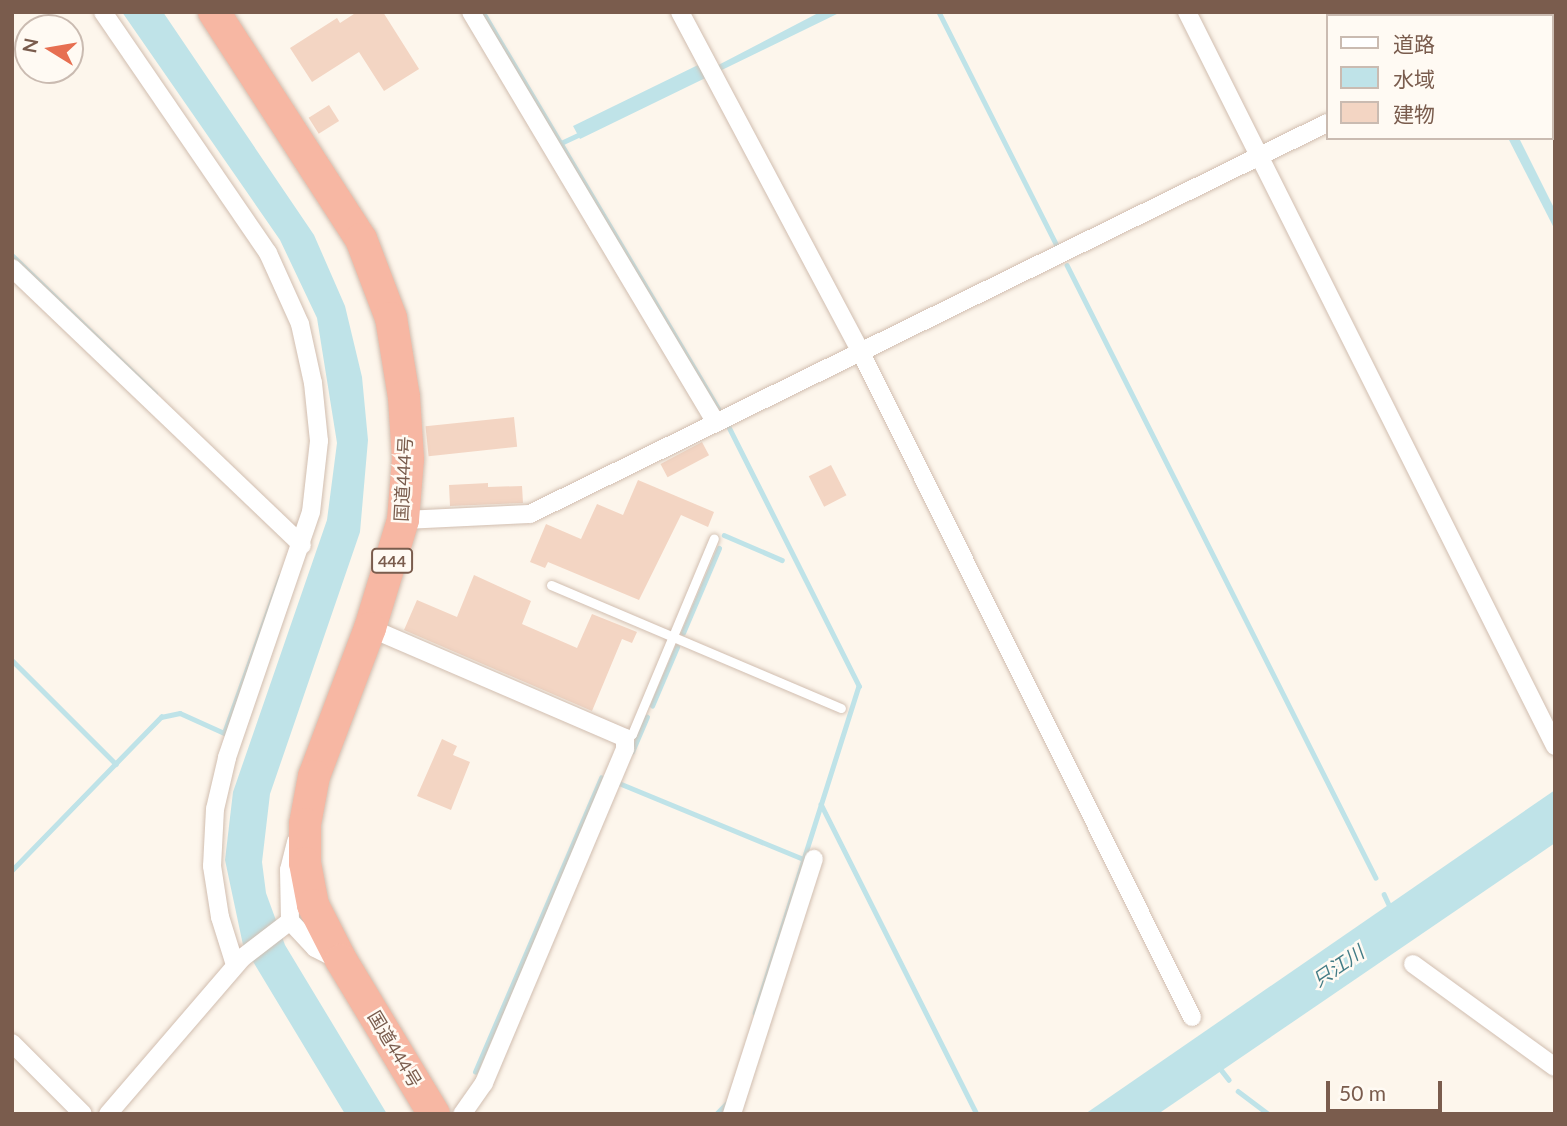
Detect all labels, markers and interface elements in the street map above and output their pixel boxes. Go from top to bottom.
north arrow [14,14,84,84]
legend [1326,14,1553,140]
text: 道路 [1393,31,1435,56]
text: N [17,36,43,55]
text: 水域 [1393,66,1435,91]
text: 建物 [1393,101,1435,126]
street label: 国道444号 [390,436,416,522]
road number: 444 [371,548,413,574]
water label: 只江川 [1308,941,1368,991]
street label: 国道444号 [364,1007,426,1091]
scale bar [1329,1066,1444,1110]
text: 50 m [1339,1080,1386,1105]

